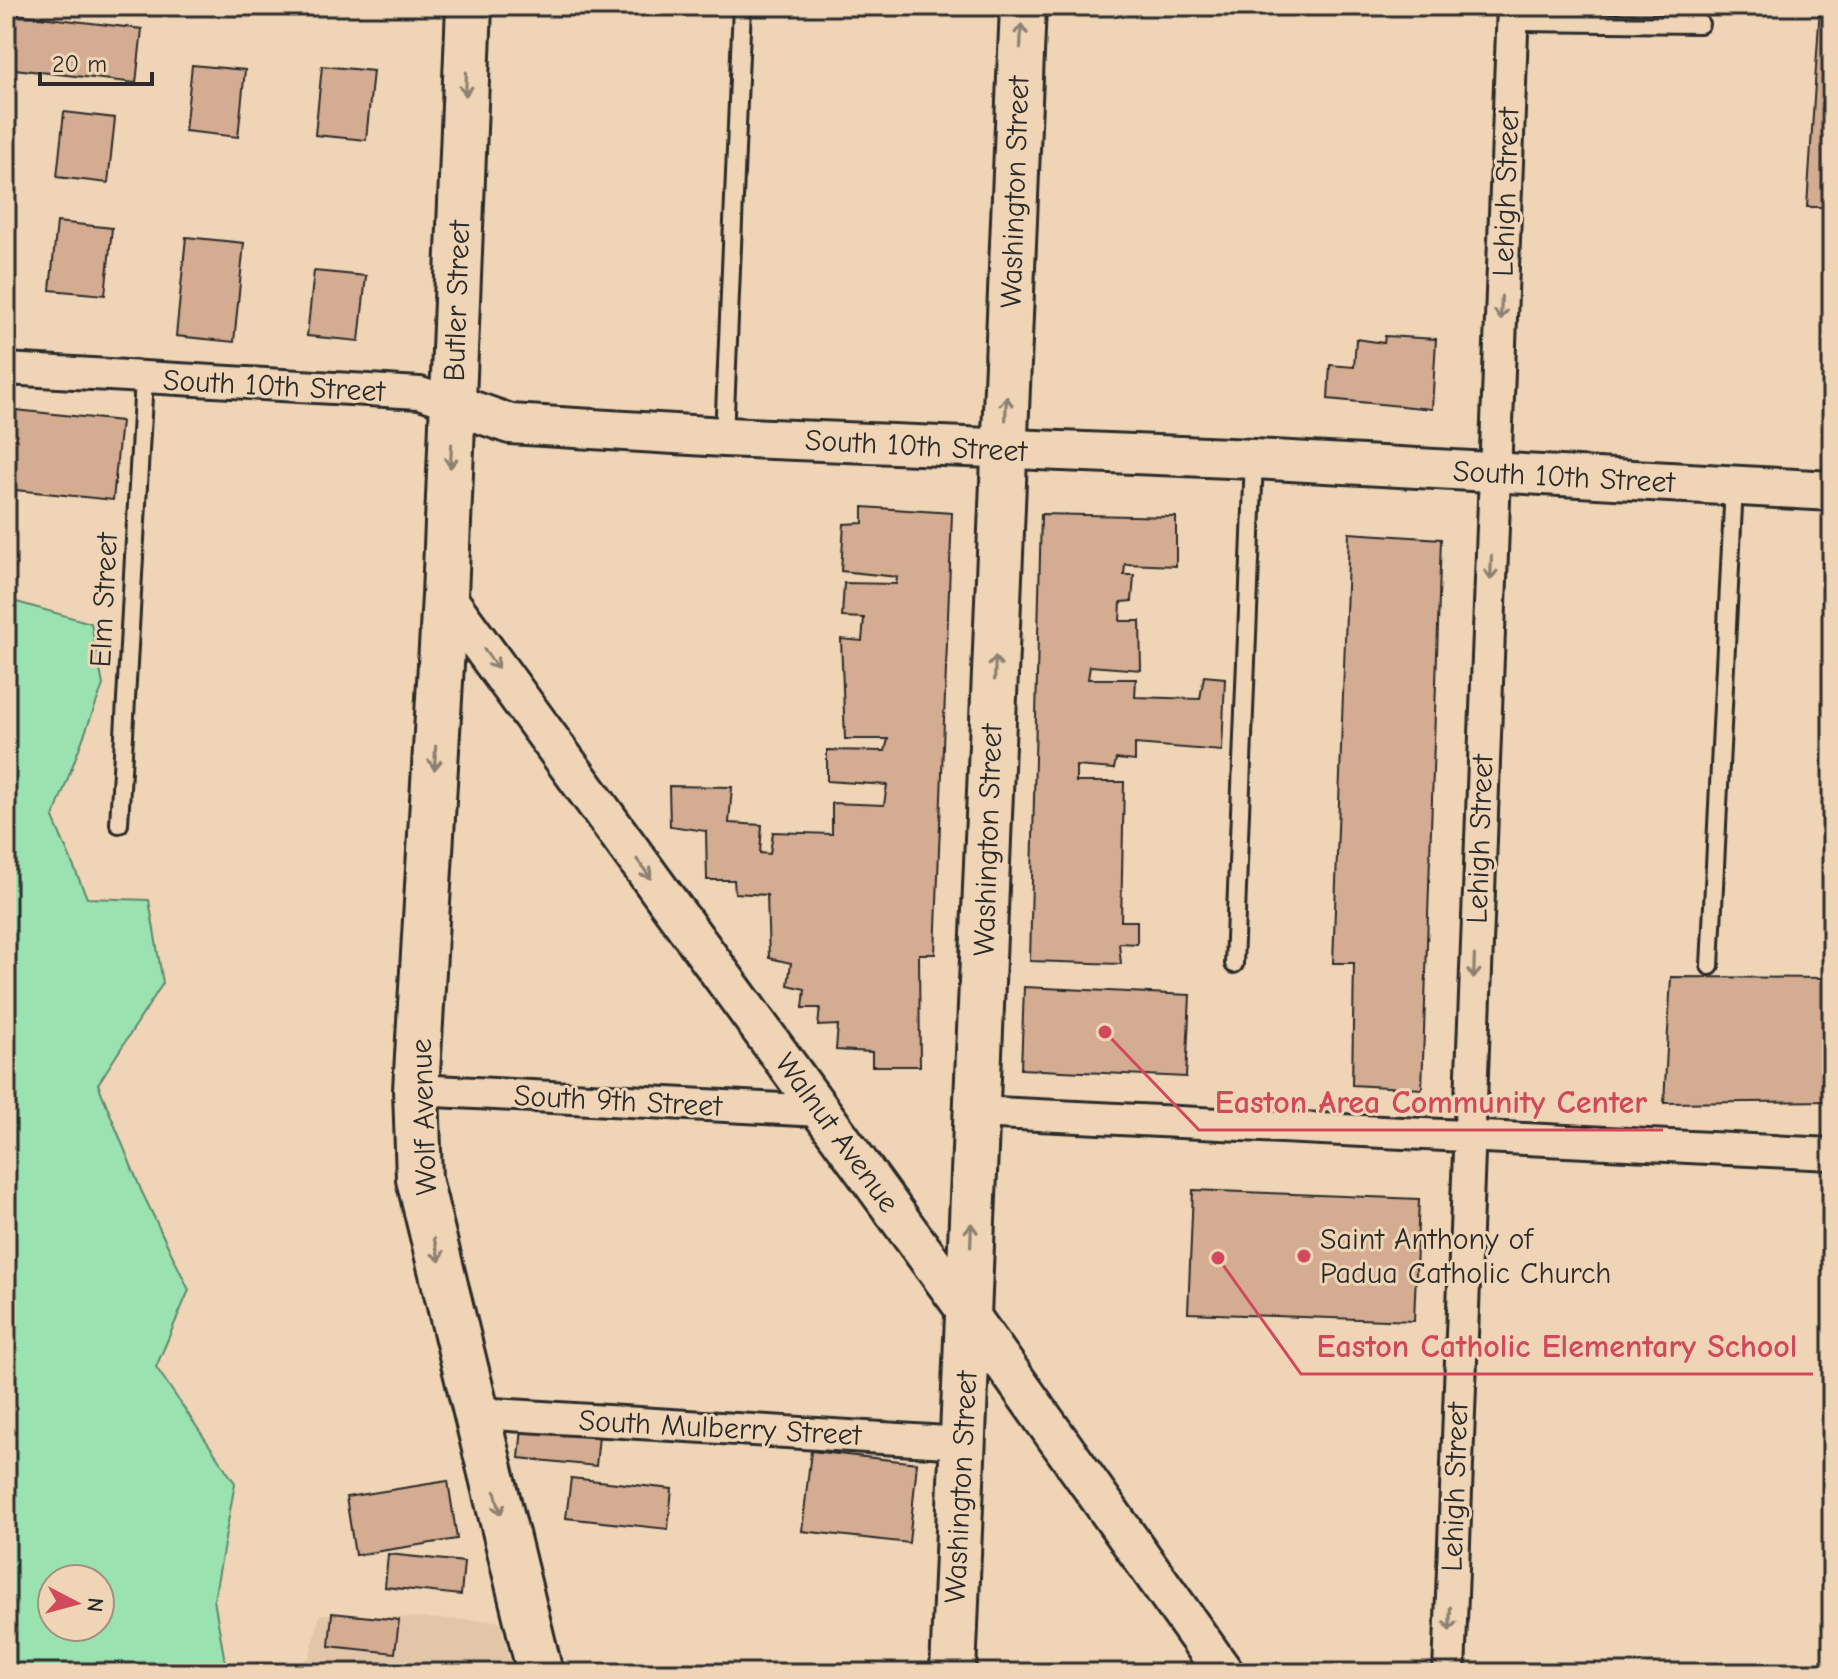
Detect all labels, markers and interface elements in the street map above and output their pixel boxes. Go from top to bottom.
one-way arrow [1014,23,1029,50]
scale bar [40,36,152,86]
text: 20 m [52,50,107,78]
one-way arrow [458,70,473,97]
street label: Washington Street [993,74,1037,309]
street label: Lehigh Street [1486,105,1526,277]
street label: Butler Street [437,218,477,382]
one-way arrow [1494,294,1509,321]
street label: South 10th Street [162,363,387,409]
one-way arrow [999,395,1014,422]
street label: South 10th Street [804,423,1029,469]
one-way arrow [443,442,458,469]
street label: South 10th Street [1452,454,1677,500]
street label: Elm Street [83,530,125,668]
one-way arrow [1483,554,1498,581]
one-way arrow [482,648,499,670]
one-way arrow [988,655,1003,682]
street label: Washington Street [966,722,1010,957]
one-way arrow [428,744,443,771]
street label: Lehigh Street [1460,752,1500,924]
one-way arrow [636,858,652,880]
one-way arrow [1467,953,1482,980]
street label: Wolf Avenue [404,1038,444,1196]
street label: Walnut Avenue [768,1047,906,1219]
callout: Easton Area Community Center [1199,1074,1663,1130]
street label: South 9th Street [513,1078,724,1124]
text: Easton Area Community Center [1215,1084,1647,1121]
one-way arrow [964,1222,979,1249]
place label: Saint Anthony of Padua Catholic Church [1320,1222,1611,1291]
one-way arrow [430,1237,445,1262]
marker: Saint Anthony of Padua Catholic Church [1295,1247,1313,1265]
callout: Easton Catholic Elementary School [1301,1318,1813,1374]
text: Easton Catholic Elementary School [1317,1328,1797,1365]
street label: Washington Street [937,1369,985,1604]
street label: Lehigh Street [1435,1400,1475,1572]
street label: South Mulberry Street [578,1403,864,1453]
one-way arrow [492,1489,507,1515]
north arrow [36,1563,116,1643]
text: N [81,1596,109,1613]
one-way arrow [1443,1605,1458,1632]

